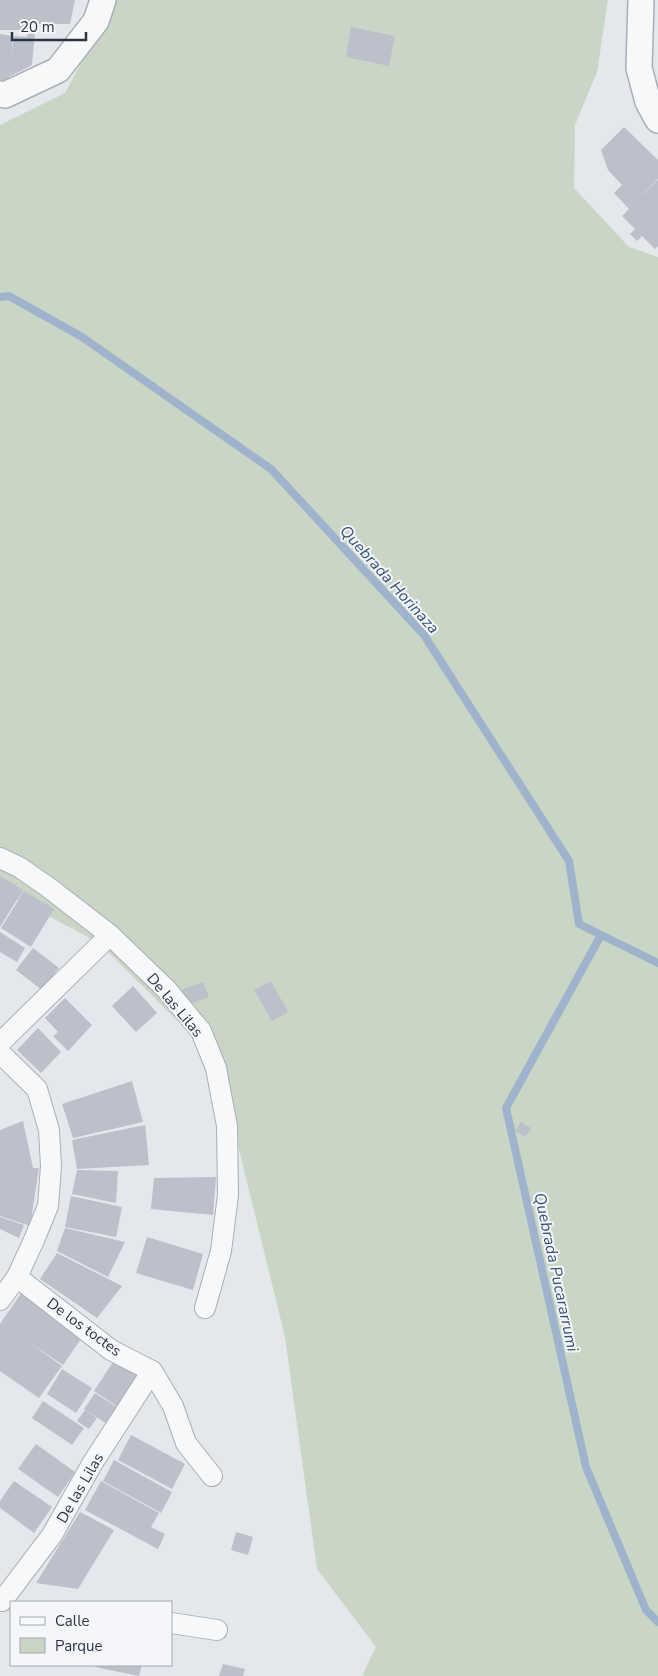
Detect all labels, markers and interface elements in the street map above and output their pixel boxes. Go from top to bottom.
scale bar [12,10,86,42]
text: 20 m [20,17,55,37]
water label: Quebrada Horinaza [335,521,444,639]
street label: De las Lilas [142,969,208,1041]
water label: Quebrada Pucararrumi [528,1191,584,1354]
street label: De los toctes [43,1293,125,1361]
street label: De las Lilas [52,1449,108,1527]
legend [10,1601,172,1666]
text: Calle [55,1611,90,1631]
text: Parque [55,1636,103,1656]

